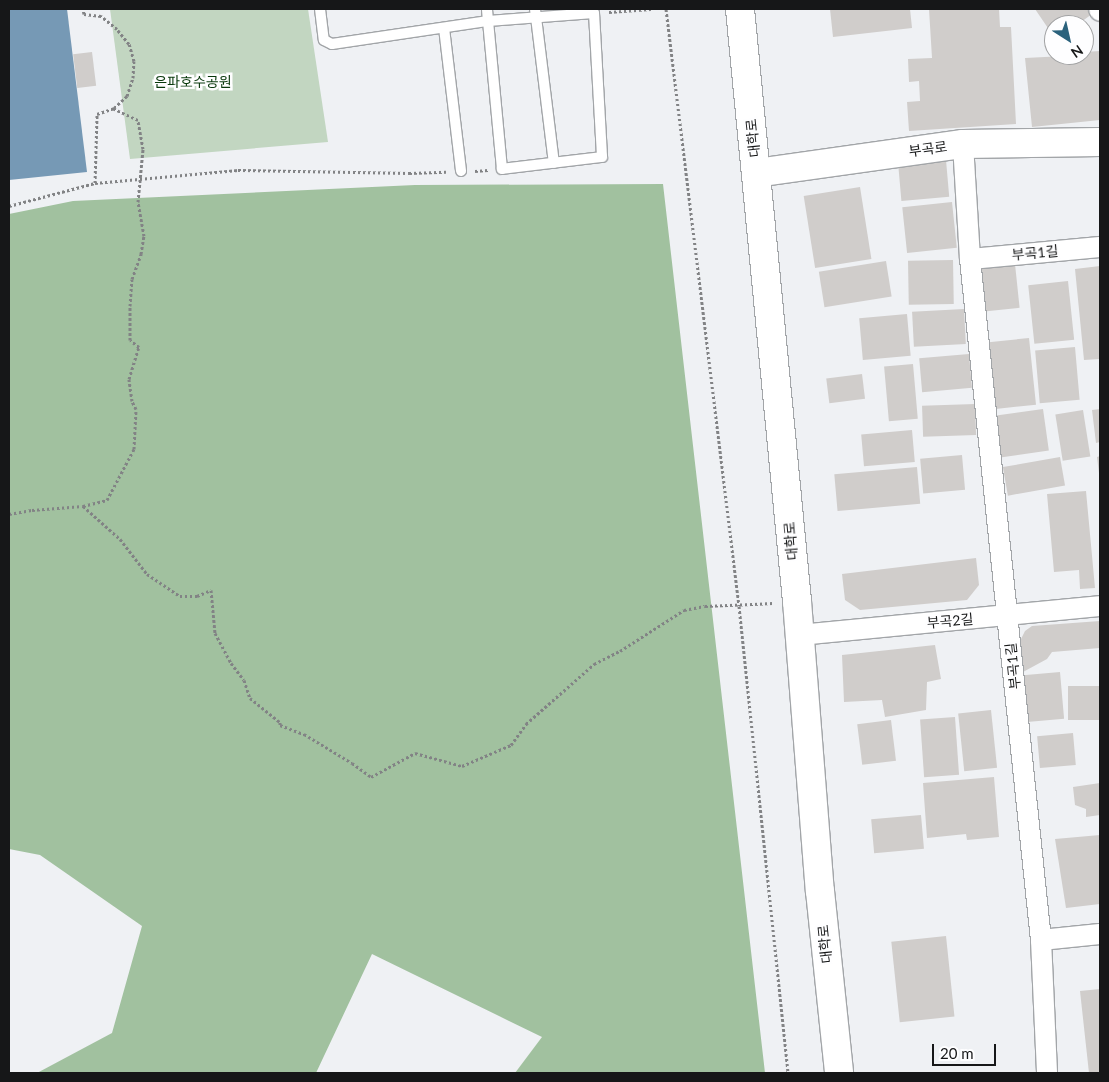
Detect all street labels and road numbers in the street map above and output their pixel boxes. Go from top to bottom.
street label: 대학로 [743,118,763,158]
street label: 부곡로 [908,138,948,160]
street label: 부곡1길 [1011,243,1059,263]
street label: 대학로 [781,521,801,561]
street label: 부곡2길 [926,611,974,631]
street label: 부곡1길 [1002,642,1024,690]
street label: 대학로 [815,924,835,964]

